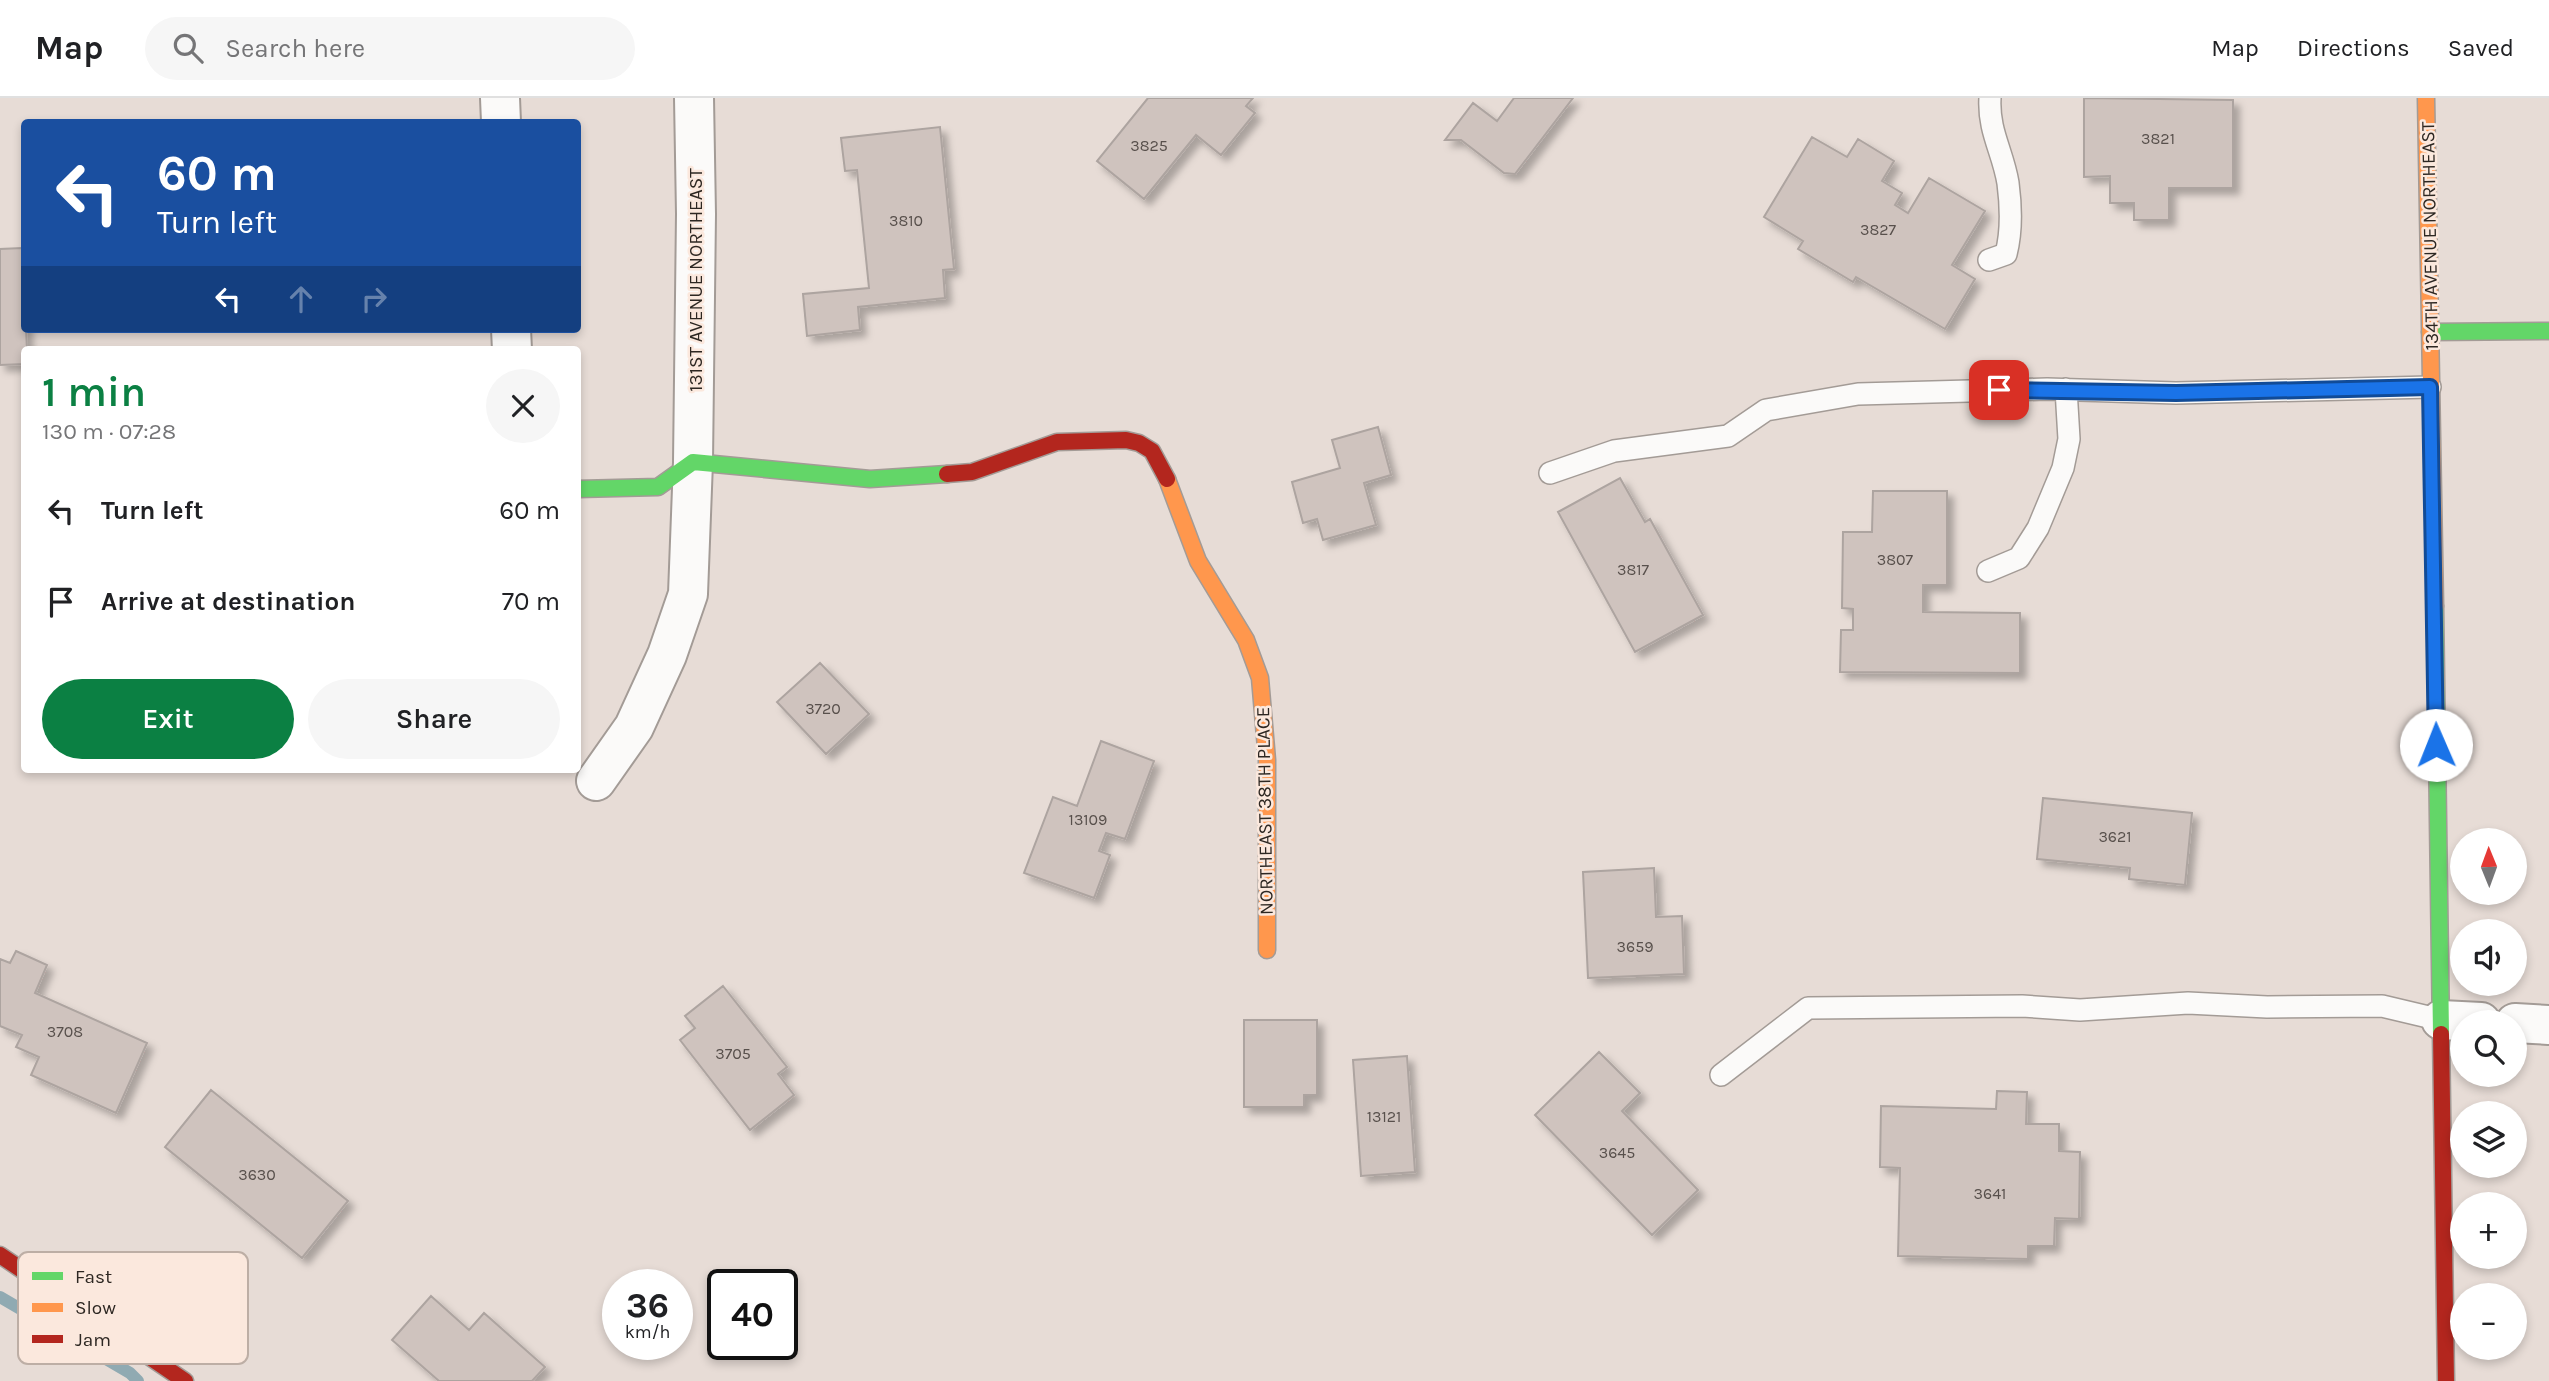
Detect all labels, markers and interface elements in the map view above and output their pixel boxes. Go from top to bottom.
search box [145,17,635,80]
text: Map [35,29,103,67]
icon: search [169,29,207,67]
text: Search here [225,33,365,64]
text: Map [2211,34,2259,62]
text: Directions [2297,34,2410,62]
text: Saved [2448,34,2514,62]
street label: 134TH AVENUE NORTHEAST [2417,121,2443,351]
house number: 3821 [2141,129,2175,148]
house number: 3825 [1130,136,1168,155]
text: 60 m [157,145,277,202]
icon: left [42,147,133,238]
street label: 131ST AVENUE NORTHEAST [685,168,707,392]
text: Turn left [157,204,277,241]
house number: 3810 [889,211,923,230]
house number: 3827 [1860,220,1897,239]
icon: left [209,280,247,318]
icon: ahead [282,280,320,318]
icon: right [355,280,393,318]
pin [1969,360,2029,420]
text: 1 min [42,367,146,417]
button: close [486,369,560,443]
icon: arrive [1980,371,2018,409]
text: 130 m · 07:28 [42,418,176,445]
icon: left [42,492,80,530]
text: Turn left [101,495,203,526]
text: 60 m [499,495,560,526]
house number: 3807 [1877,550,1914,569]
house number: 3817 [1617,560,1650,579]
icon: arrive [42,583,80,621]
text: Arrive at destination [101,586,355,617]
text: 70 m [502,586,560,617]
button: Exit [42,679,294,759]
button: Share [308,679,560,759]
house number: 3720 [805,699,841,718]
street label: NORTHEAST 38TH PLACE [1252,707,1278,915]
position arrow [2399,708,2473,782]
house number: 13109 [1069,810,1107,829]
house number: 3621 [2098,827,2132,846]
north arrow [2450,828,2527,905]
map controls [2450,828,2527,1360]
button: sound [2450,919,2527,996]
house number: 3659 [1617,937,1653,956]
button: search [2450,1010,2527,1087]
house number: 3708 [47,1022,83,1041]
house number: 3705 [715,1044,751,1063]
button: layers [2450,1101,2527,1178]
house number: 13121 [1367,1107,1401,1126]
house number: 3645 [1599,1143,1635,1162]
house number: 3630 [238,1165,276,1184]
house number: 3641 [1974,1184,2006,1203]
button: + [2450,1192,2527,1269]
legend [18,1252,248,1364]
text: Fast [75,1266,112,1288]
speed limit sign: 40 [707,1269,798,1360]
button: − [2450,1283,2527,1360]
text: 36 [626,1285,669,1326]
text: Slow [75,1297,116,1319]
text: km/h [625,1321,670,1343]
text: Jam [75,1329,111,1351]

